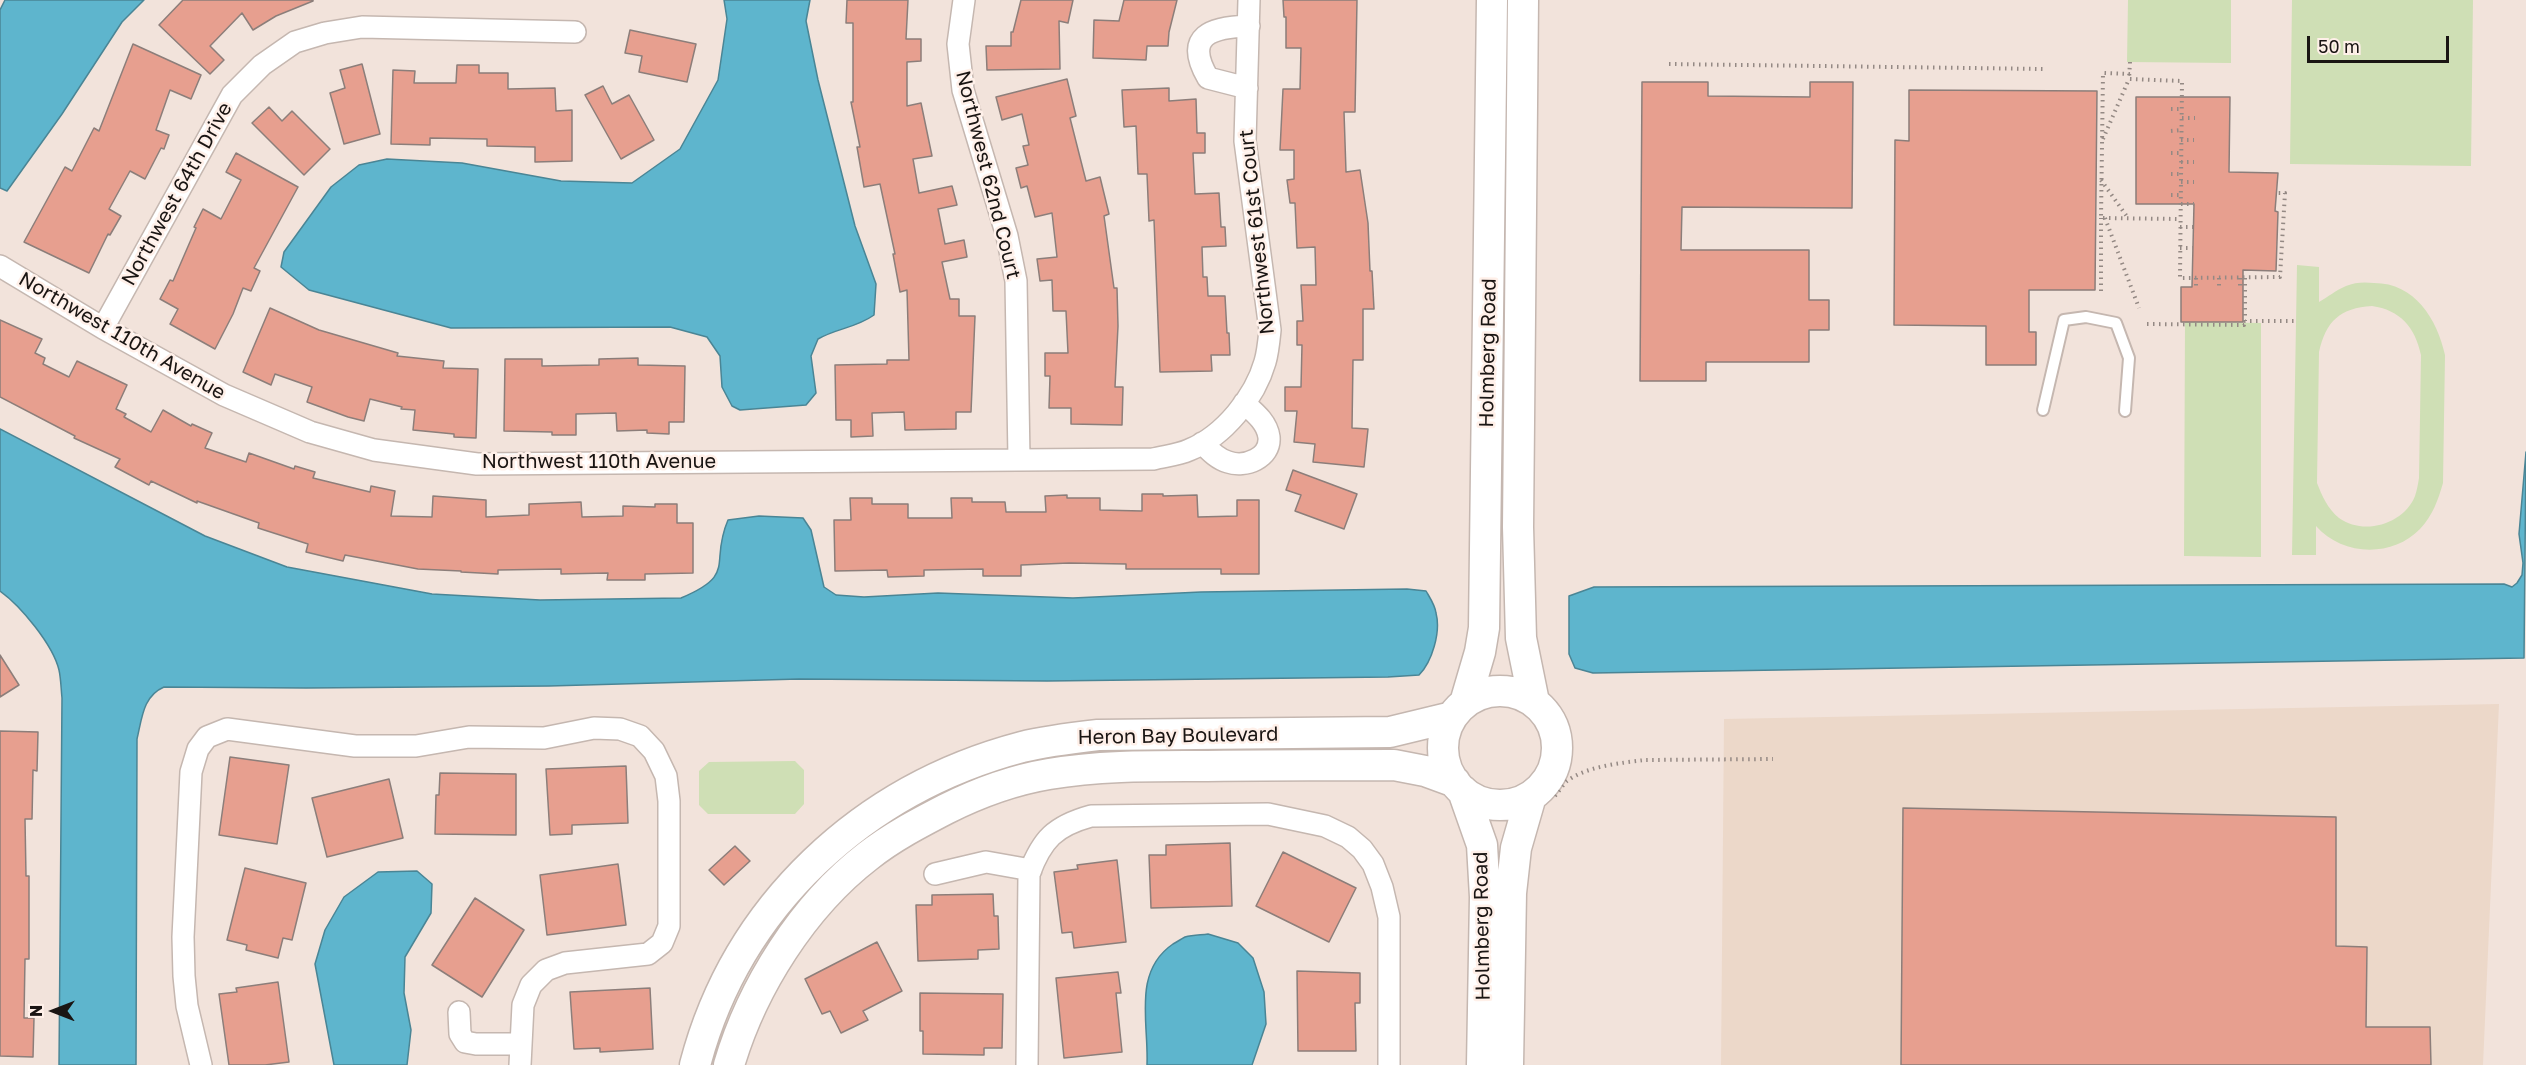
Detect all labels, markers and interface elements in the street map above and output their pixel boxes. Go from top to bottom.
scale bar [2310,24,2452,62]
text: 50 m [2318,35,2360,57]
street label: Northwest 62nd Court [950,68,1026,282]
street label: Northwest 64th Drive [117,98,237,290]
street label: Northwest 61st Court [1234,128,1280,336]
street label: Northwest 110th Avenue [15,267,229,405]
street label: Holmberg Road [1475,278,1501,428]
street label: Northwest 110th Avenue [482,450,716,474]
street label: Heron Bay Boulevard [1077,722,1279,750]
street label: Holmberg Road [1469,851,1495,1001]
north arrow [24,981,84,1041]
text: N [26,1005,46,1017]

